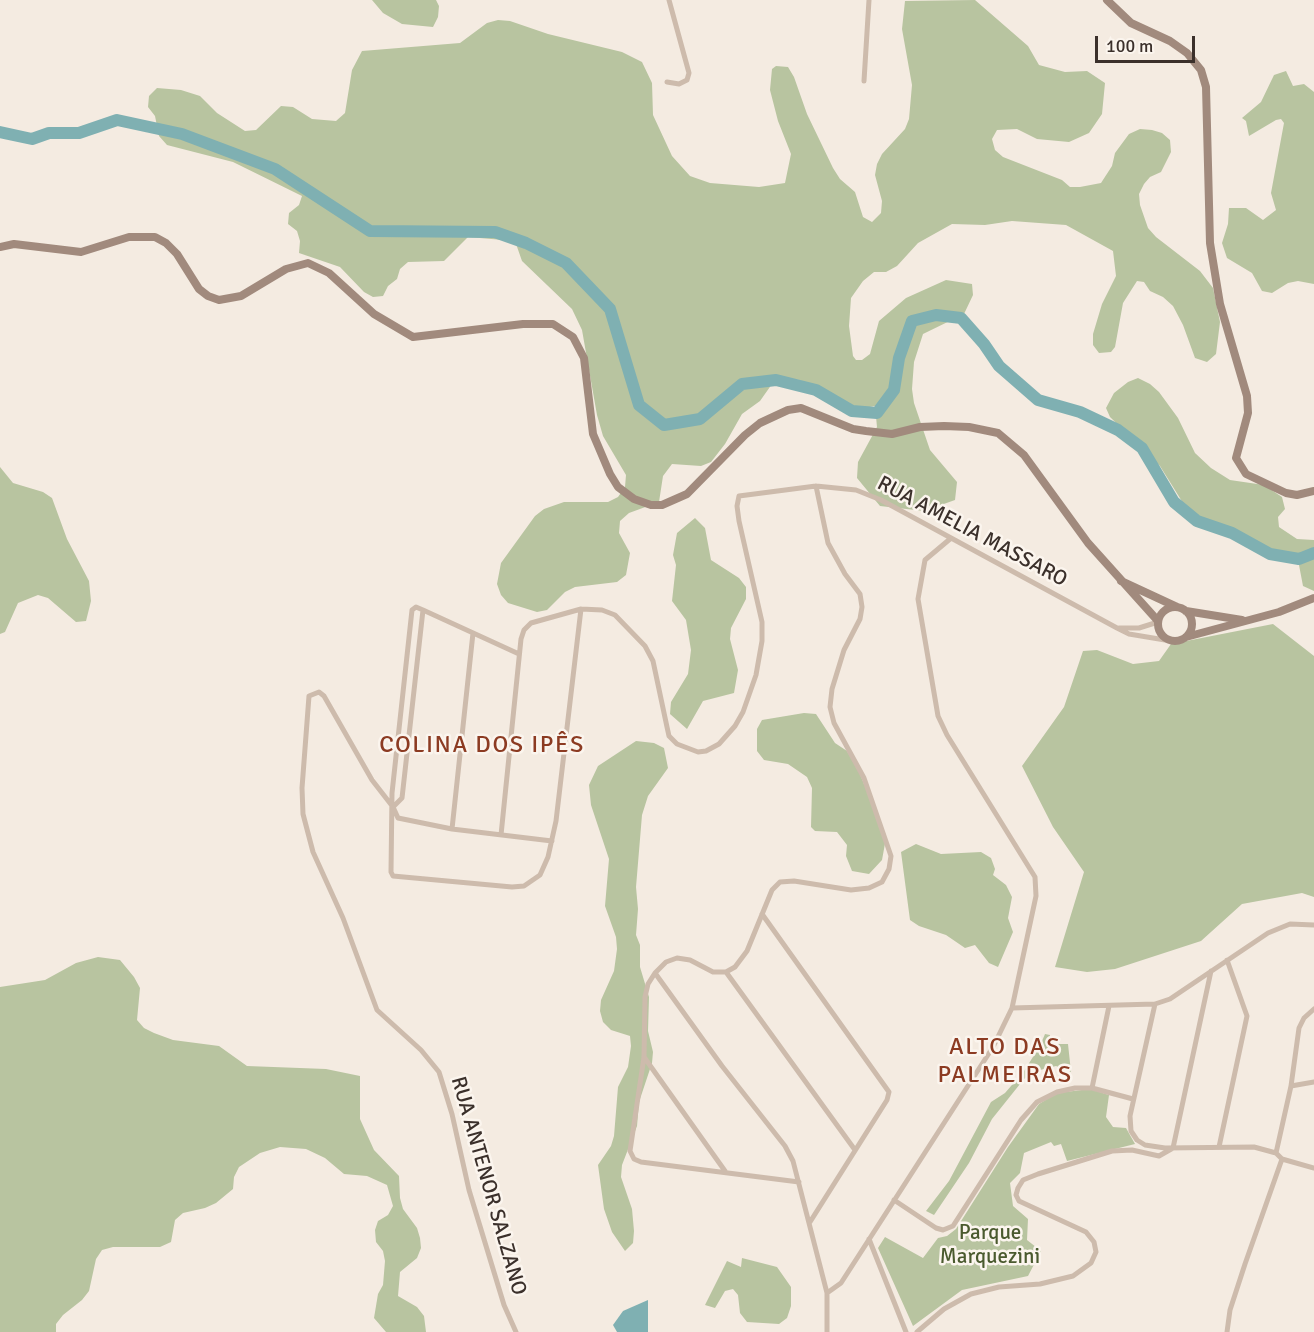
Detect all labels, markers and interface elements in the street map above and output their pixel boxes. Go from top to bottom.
scale bar [1098,24,1198,62]
text: 100 m [1106,35,1153,57]
street label: RUA AMELIA MASSARO [873,471,1071,593]
district label: COLINA DOS IPÊS [379,732,585,760]
district label: ALTO DAS PALMEIRAS [937,1034,1073,1090]
street label: RUA ANTENOR SALZANO [445,1074,531,1298]
park label: Parque Marquezini [940,1220,1040,1270]

